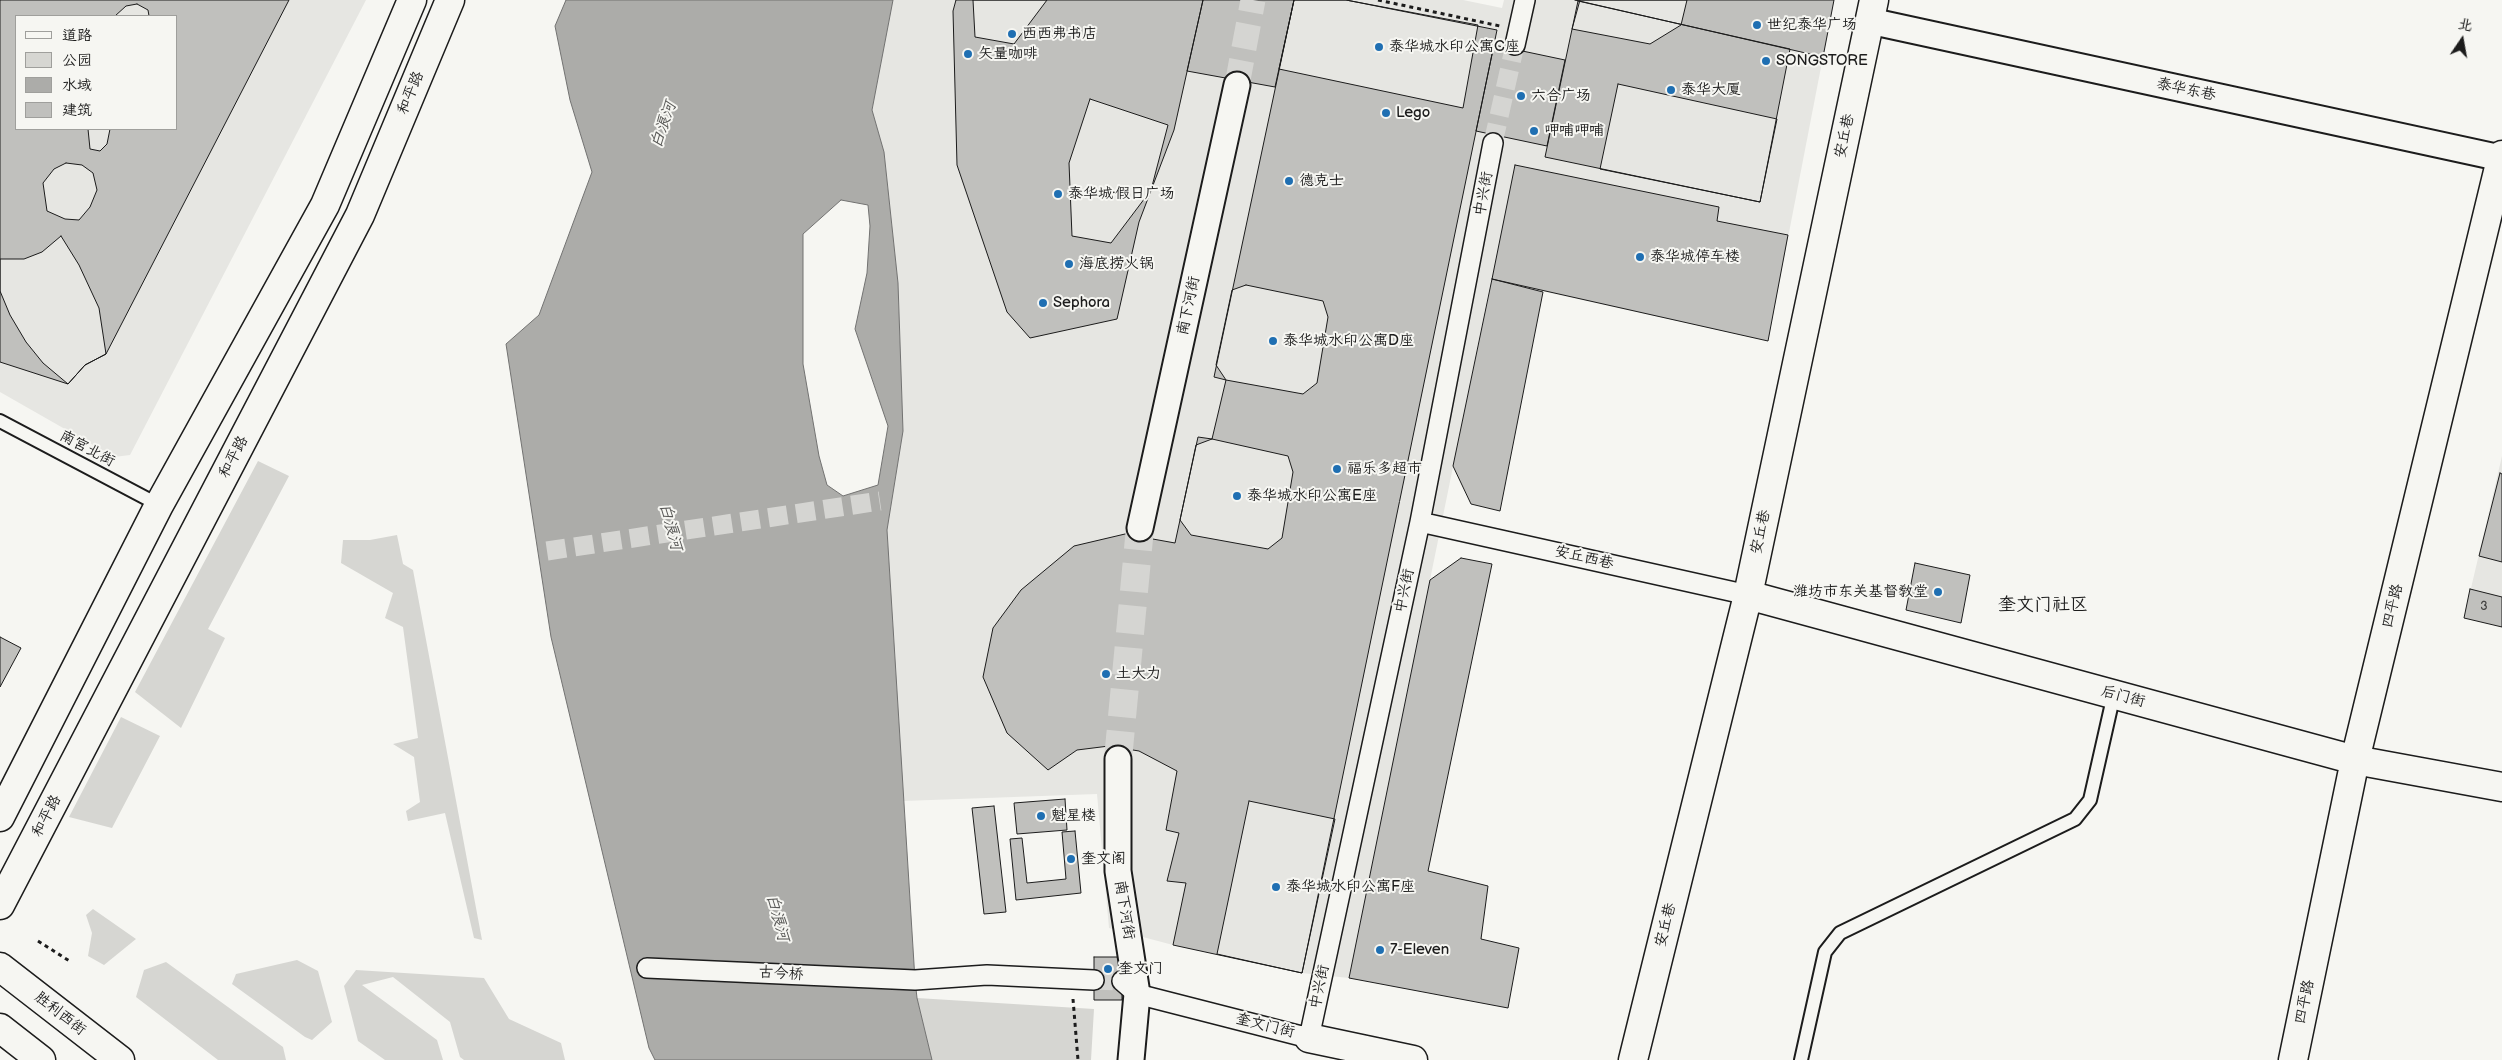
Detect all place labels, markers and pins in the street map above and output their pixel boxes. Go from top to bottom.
place label: 世纪泰华广场 [1767,16,1857,34]
marker: 世纪泰华广场 [1751,19,1763,31]
place label: 西西弗书店 [1022,25,1097,43]
marker: 西西弗书店 [1006,28,1018,40]
place label: 泰华城水印公寓C座 [1389,38,1520,56]
marker: 泰华城水印公寓C座 [1373,41,1385,53]
place label: 矢量咖啡 [978,45,1038,63]
marker: 矢量咖啡 [962,48,974,60]
place label: SONGSTORE [1776,52,1868,70]
marker: SONGSTORE [1760,55,1772,67]
place label: 泰华大厦 [1681,81,1741,99]
marker: 泰华大厦 [1665,84,1677,96]
place label: 六合广场 [1531,87,1591,105]
marker: 六合广场 [1515,90,1527,102]
place label: Lego [1396,104,1430,122]
marker: Lego [1380,107,1392,119]
place label: 呷哺呷哺 [1544,122,1604,140]
marker: 呷哺呷哺 [1528,125,1540,137]
place label: 德克士 [1299,172,1344,190]
marker: 德克士 [1283,175,1295,187]
place label: 泰华城·假日广场 [1068,185,1175,203]
marker: 泰华城·假日广场 [1052,188,1064,200]
place label: 泰华城停车楼 [1650,248,1740,266]
marker: 泰华城停车楼 [1634,251,1646,263]
place label: 海底捞火锅 [1079,255,1154,273]
marker: 海底捞火锅 [1063,258,1075,270]
place label: Sephora [1053,294,1110,312]
marker: Sephora [1037,297,1049,309]
place label: 泰华城水印公寓D座 [1283,332,1414,350]
marker: 泰华城水印公寓D座 [1267,335,1279,347]
place label: 福乐多超市 [1347,460,1422,478]
marker: 福乐多超市 [1331,463,1343,475]
place label: 泰华城水印公寓E座 [1247,487,1377,505]
marker: 泰华城水印公寓E座 [1231,490,1243,502]
place label: 潍坊市东关基督教堂 [1793,583,1928,601]
marker: 潍坊市东关基督教堂 [1932,586,1944,598]
place label: 土大力 [1116,665,1161,683]
marker: 土大力 [1100,668,1112,680]
place label: 魁星楼 [1051,807,1096,825]
marker: 魁星楼 [1035,810,1047,822]
place label: 奎文阁 [1081,850,1126,868]
marker: 奎文阁 [1065,853,1077,865]
place label: 泰华城水印公寓F座 [1286,878,1415,896]
marker: 泰华城水印公寓F座 [1270,881,1282,893]
place label: 7-Eleven [1390,941,1449,959]
marker: 7-Eleven [1374,944,1386,956]
place label: 奎文门 [1118,960,1163,978]
marker: 奎文门 [1102,963,1114,975]

